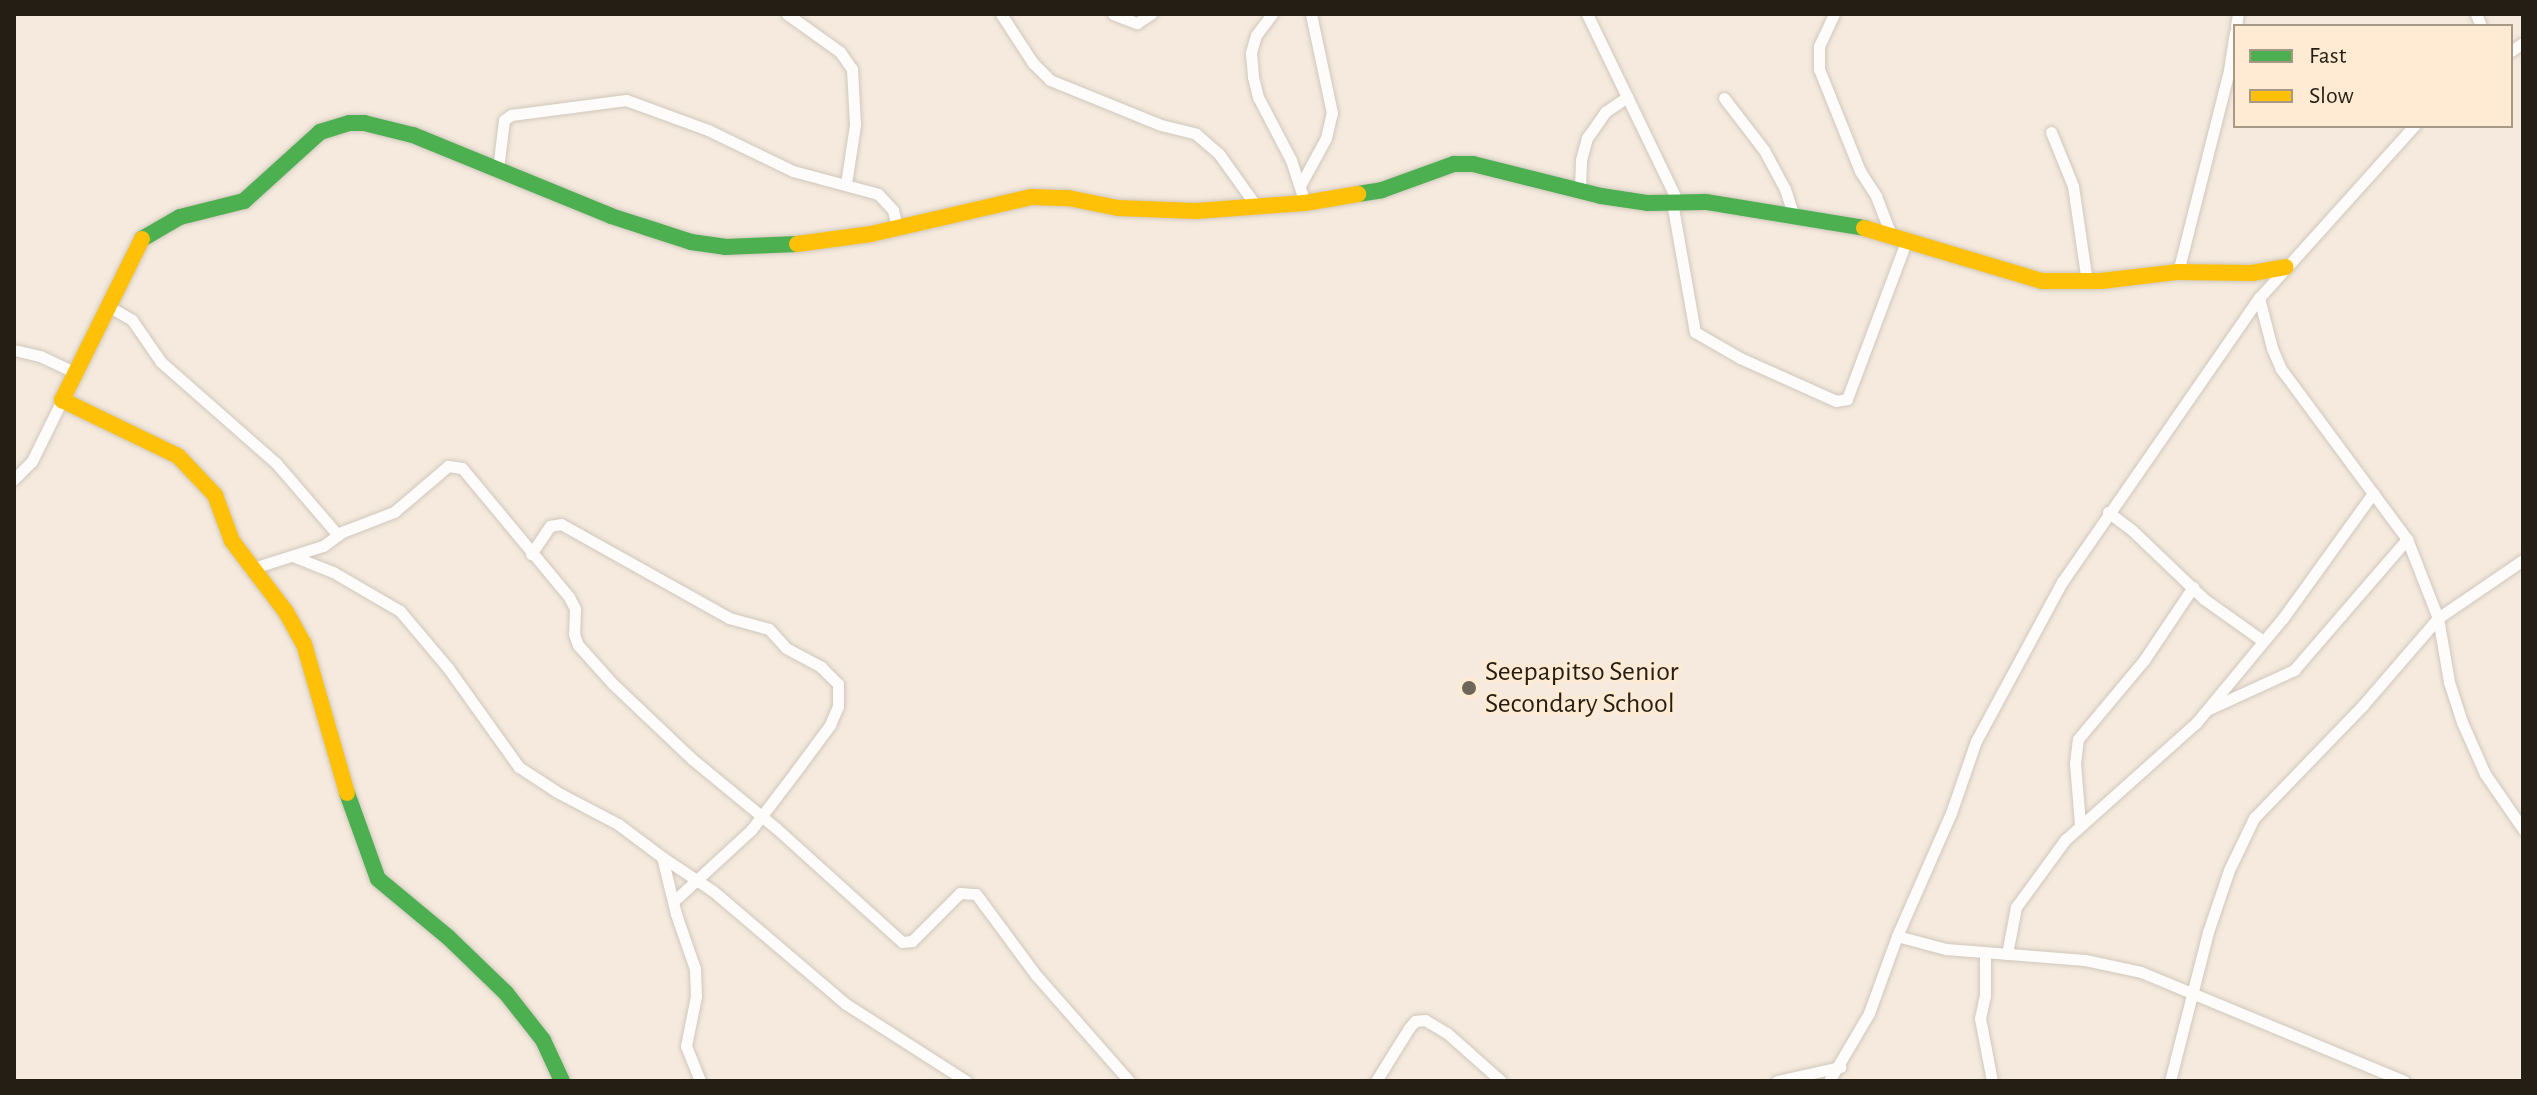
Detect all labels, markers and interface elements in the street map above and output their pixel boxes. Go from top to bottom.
legend [2233,24,2513,128]
text: Fast [2309,44,2346,68]
text: Slow [2309,84,2354,108]
place label: Seepapitso Senior Secondary School [1485,655,1679,721]
marker: Seepapitso Senior Secondary School [1460,679,1478,697]

